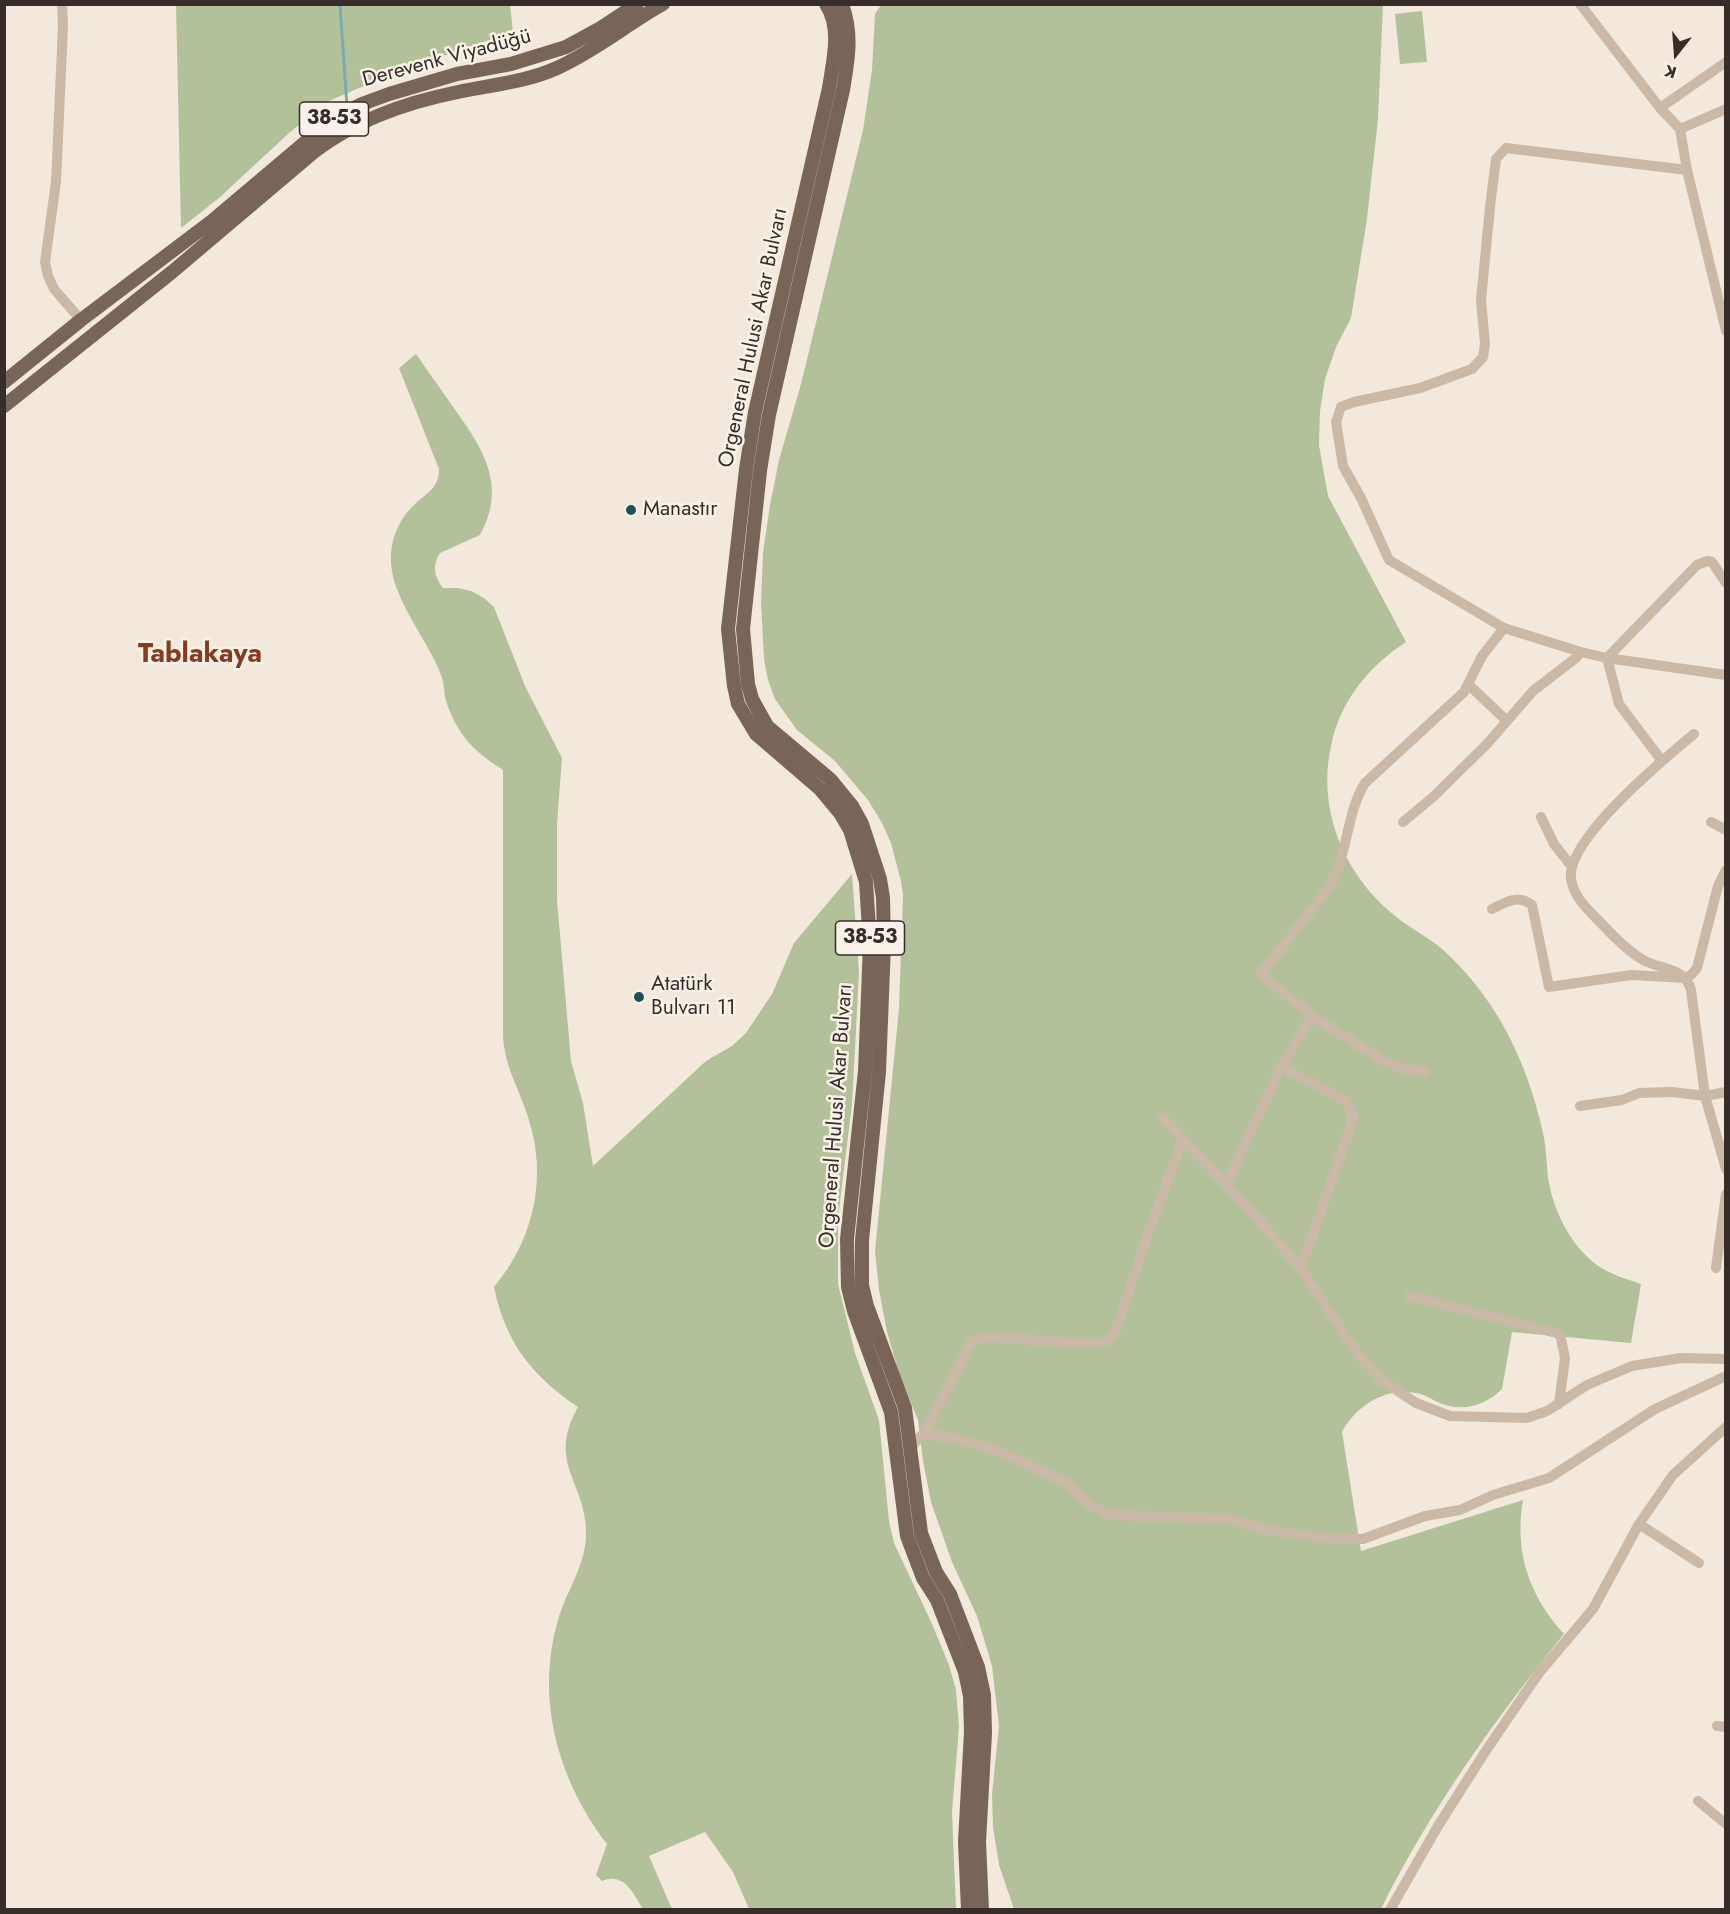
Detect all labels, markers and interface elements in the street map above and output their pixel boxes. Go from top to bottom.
street label: Derevenk Viyadüğü [360,24,534,94]
north arrow [1646,24,1706,84]
text: K [1662,59,1679,84]
road number: 38-53 [300,102,368,136]
street label: Orgeneral Hulusi Akar Bulvarı [714,206,794,470]
place label: Manastır [643,497,717,523]
marker: Manastır [624,503,638,517]
district label: Tablakaya [138,639,262,671]
road number: 38-53 [836,921,904,955]
place label: Atatürk Bulvarı 11 [651,972,736,1022]
street label: Orgeneral Hulusi Akar Bulvarı [815,983,859,1249]
marker: Atatürk Bulvarı 11 [632,990,646,1004]

